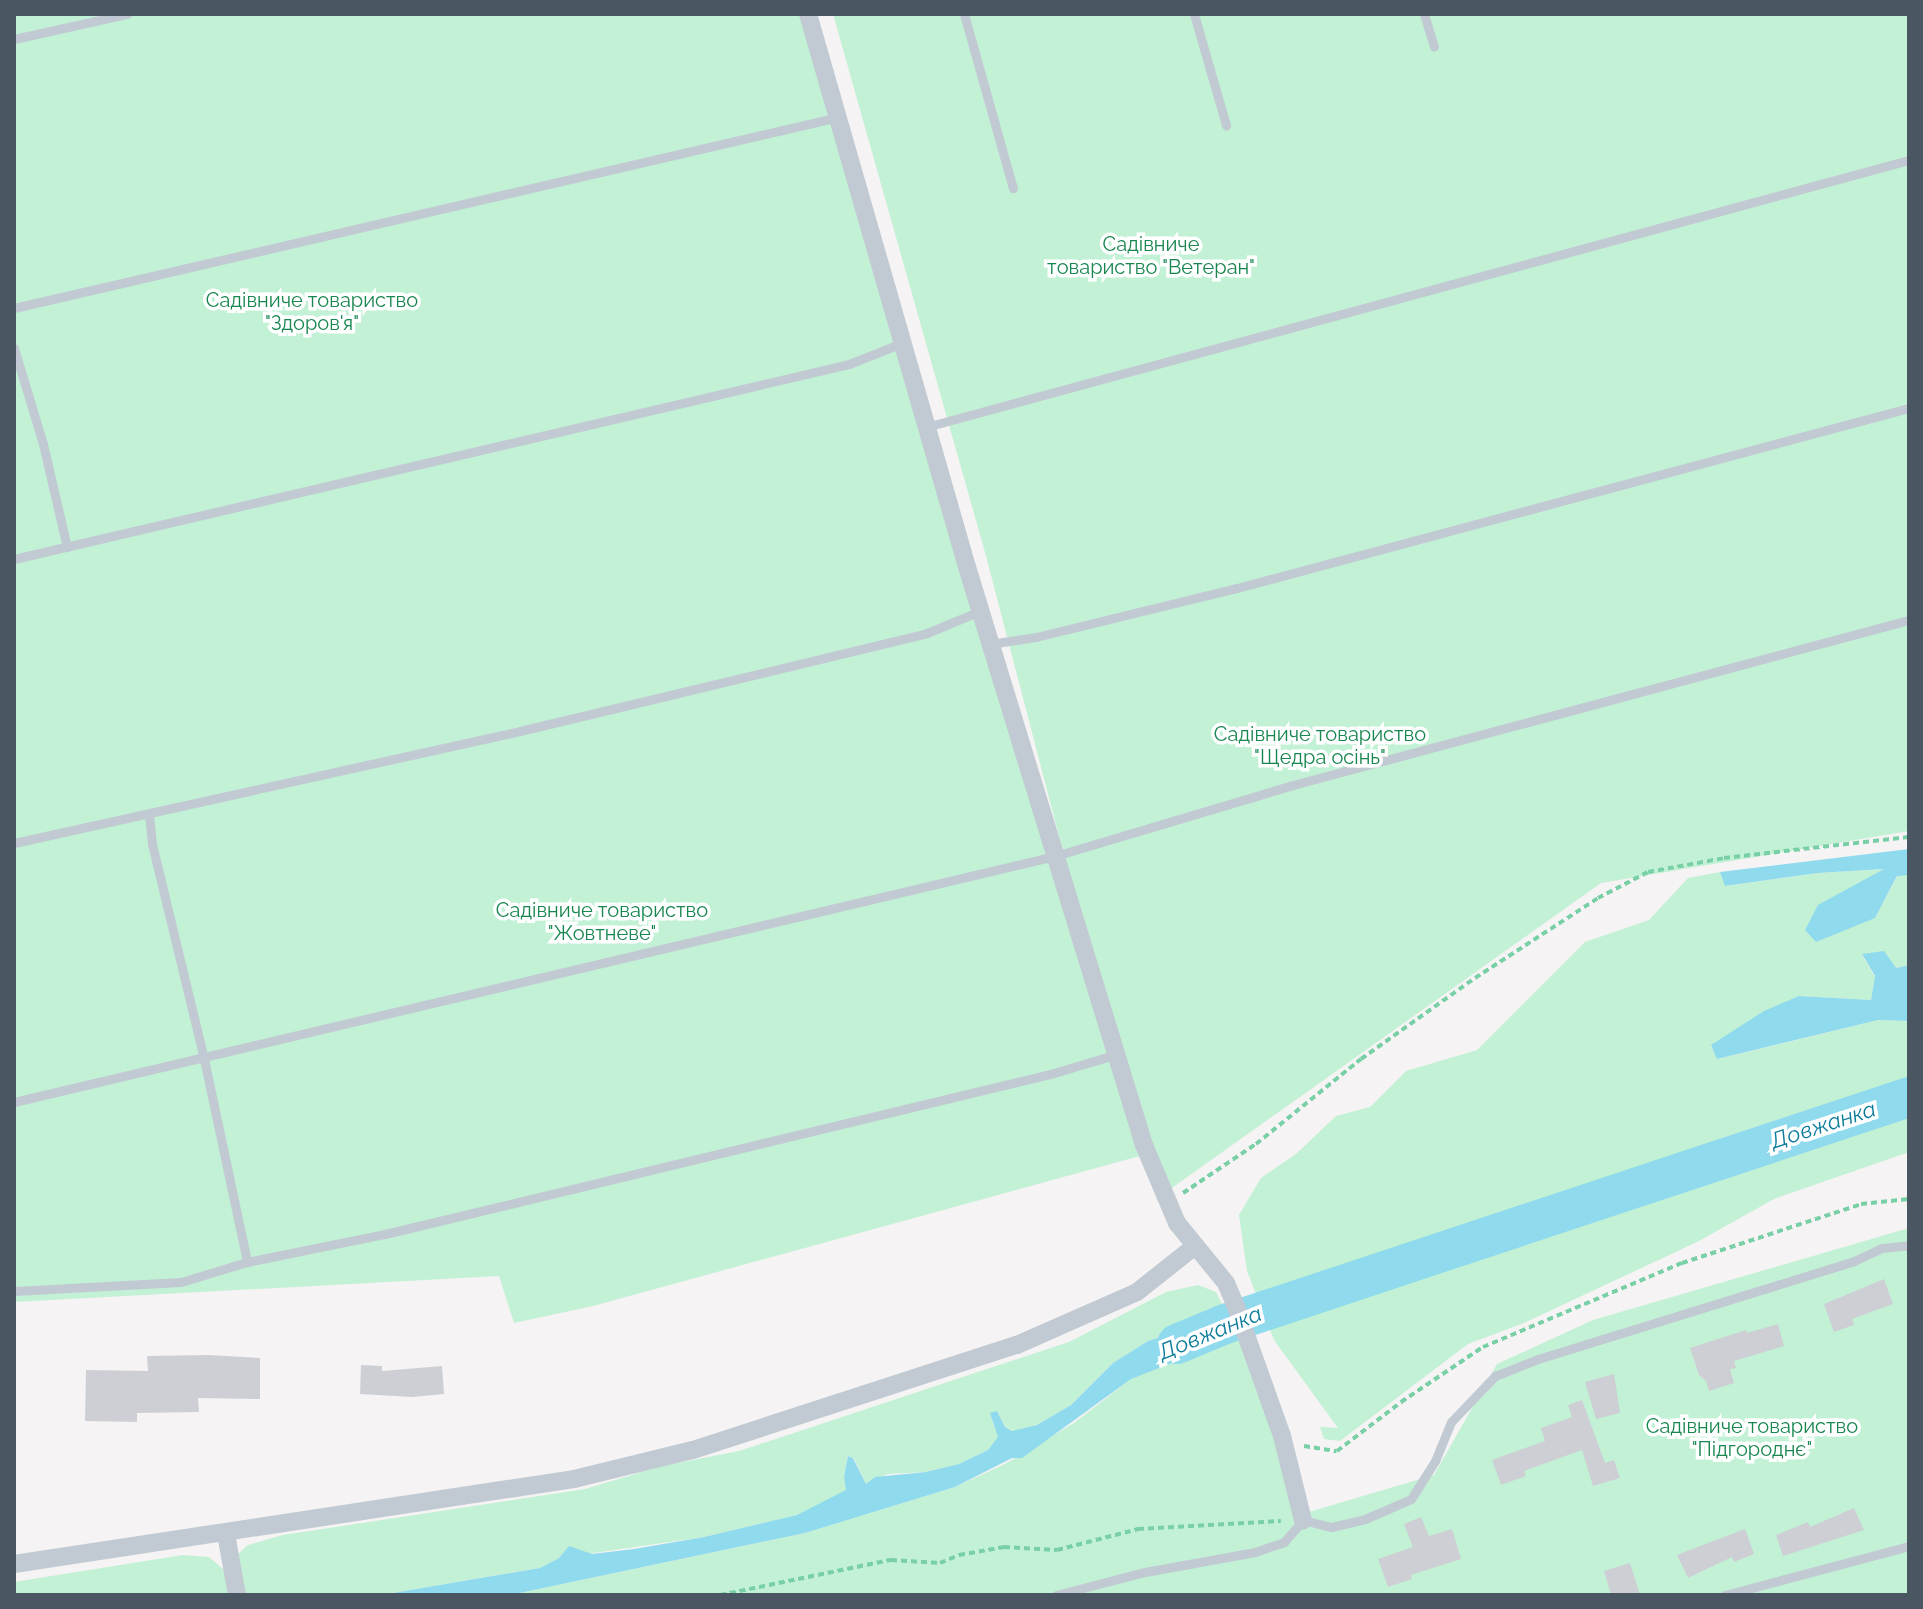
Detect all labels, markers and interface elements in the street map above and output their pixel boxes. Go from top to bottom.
park label: Садівниче товариство "Ветеран" [1047,233,1255,280]
park label: Садівниче товариство "Здоров'я" [206,288,418,335]
park label: Садівниче товариство "Щедра осінь" [1214,722,1426,769]
park label: Садівниче товариство "Жовтневе" [496,899,708,946]
water label: Довжанка [1767,1096,1879,1154]
water label: Довжанка [1154,1300,1266,1366]
park label: Садівниче товариство "Підгороднє" [1646,1415,1858,1462]

